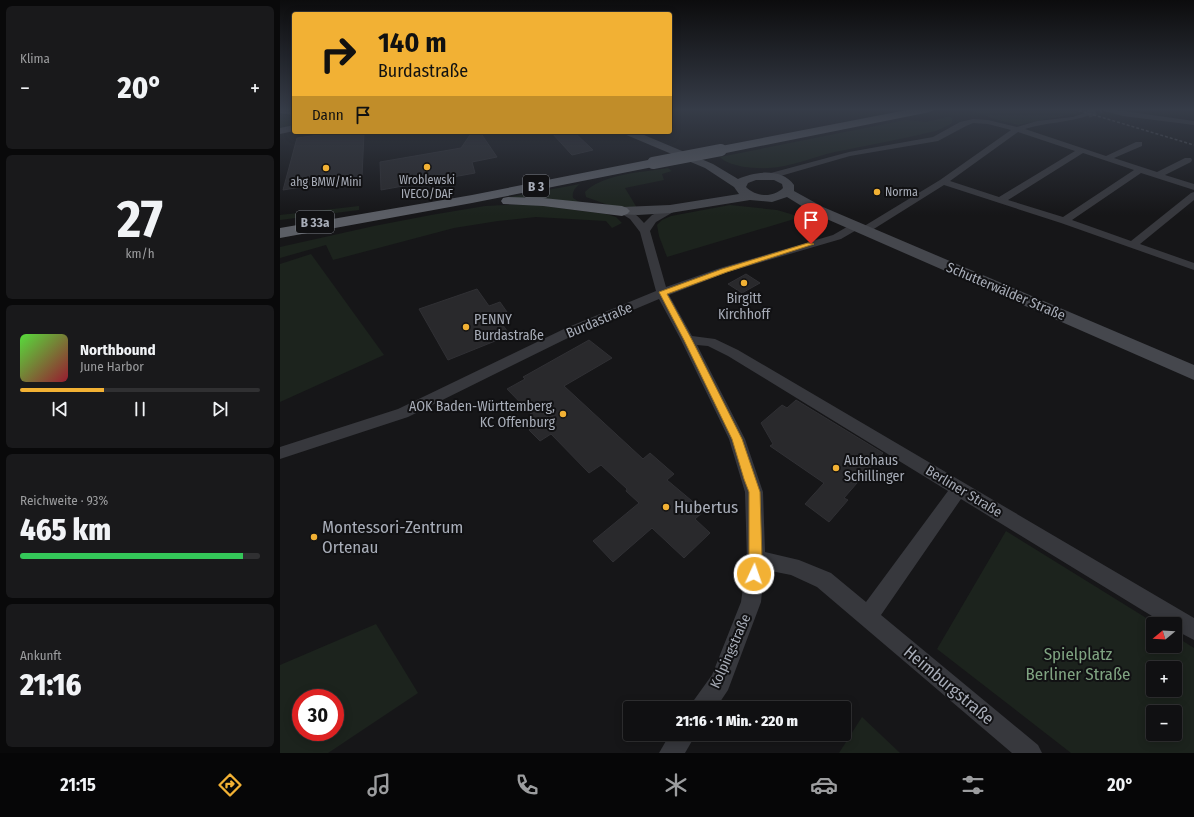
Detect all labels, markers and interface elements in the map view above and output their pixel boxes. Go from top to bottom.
text: 140 m [378,26,447,59]
icon: right [312,28,364,80]
text: Klima [20,51,50,66]
text: Burdastraße [378,60,468,82]
text: 20° [118,70,162,106]
text: − [20,75,30,102]
text: + [250,75,260,102]
icon: arrive [352,104,374,126]
text: Dann [312,106,344,124]
marker: Wroblewski IVECO/DAF [422,162,432,172]
marker: ahg BMW/Mini [321,163,331,173]
place label: Wroblewski IVECO/DAF [399,173,455,201]
place label: ahg BMW/Mini [290,175,362,189]
road number: B 3 [523,175,549,197]
place label: Norma [885,185,918,199]
marker: Norma [872,187,882,197]
text: 27 [117,188,163,251]
pin [794,203,828,244]
icon: arrive [800,209,822,231]
road number: B 33a [296,211,334,233]
text: km/h [126,246,155,261]
street label: Schutterwälder Straße [944,259,1068,324]
marker: Birgitt Kirchhoff [739,278,749,288]
place label: Birgitt Kirchhoff [718,290,772,323]
street label: Burdastraße [564,299,635,342]
place label: PENNY Burdastraße [474,311,544,344]
marker: PENNY Burdastraße [461,322,471,332]
text: Northbound [80,341,156,359]
text: June Harbor [80,359,144,374]
icon: previous [49,398,71,420]
icon: pause [129,398,151,420]
icon: next [209,398,231,420]
place label: AOK Baden-Württemberg, KC Offenburg [409,398,555,431]
marker: AOK Baden-Württemberg, KC Offenburg [558,409,568,419]
place label: Autohaus Schillinger [844,452,904,485]
street label: Berliner Straße [922,462,1005,521]
marker: Autohaus Schillinger [831,463,841,473]
text: Reichweite · 93% [20,493,108,508]
place label: Hubertus [674,497,738,518]
marker: Hubertus [661,502,671,512]
text: 465 km [20,512,111,548]
place label: Montessori-Zentrum Ortenau [322,517,463,558]
marker: Montessori-Zentrum Ortenau [309,532,319,542]
position arrow [733,553,775,595]
street label: Kolpingstraße [707,611,754,691]
north arrow [1146,617,1182,653]
map controls [1146,617,1182,741]
street label: Heimburgstraße [899,641,998,729]
park label: Spielplatz Berliner Straße [1026,644,1130,685]
text: Ankunft [20,648,62,663]
button: + [1146,661,1182,697]
text: 21:16 [20,667,82,703]
speed limit sign: 30 [292,689,344,741]
button: − [1146,705,1182,741]
text: 21:16 · 1 Min. · 220 m [676,712,798,730]
icon: directions [216,771,244,799]
icon: music [365,771,393,799]
icon: phone [513,771,541,799]
icon: climate [662,771,690,799]
icon: car [810,771,838,799]
icon: filters [959,771,987,799]
text: 21:15 [60,774,96,796]
text: 20° [1107,774,1134,796]

